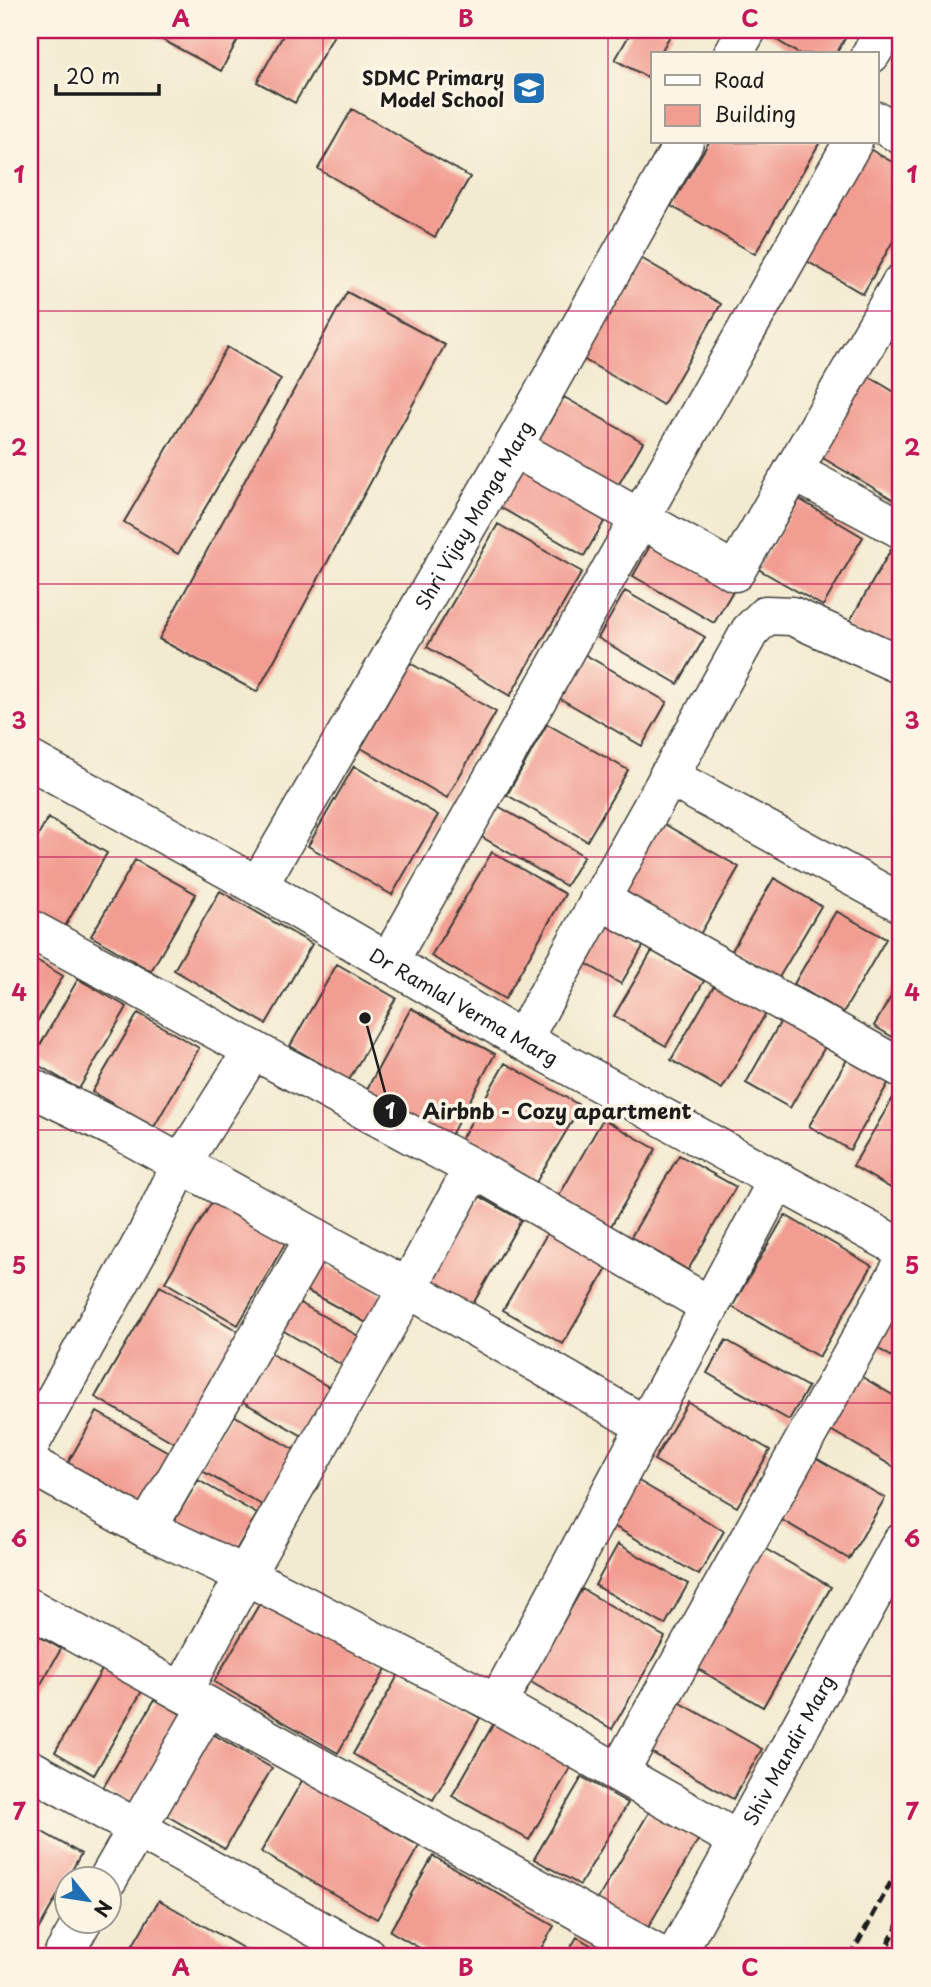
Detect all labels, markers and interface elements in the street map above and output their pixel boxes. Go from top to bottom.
text: A [172,0,190,35]
text: B [458,0,474,35]
text: C [741,0,759,35]
scale bar [56,52,159,96]
legend [651,52,878,144]
text: 20 m [66,59,120,91]
place label: SDMC Primary Model School [362,63,504,113]
text: Road [714,63,765,95]
school or university icon: SDMC Primary Model School [510,69,548,107]
text: Building [714,97,796,129]
text: 1 [14,156,25,191]
text: 1 [907,156,918,191]
street label: Shri Vijay Monga Marg [408,415,539,615]
text: 2 [11,429,27,464]
text: 2 [904,429,920,464]
text: 3 [11,702,27,737]
text: 3 [904,702,920,737]
street label: Dr Ramlal Verma Marg [365,940,563,1071]
text: 4 [11,974,27,1009]
text: 4 [904,974,920,1009]
callout: Airbnb - Cozy apartment [373,1090,706,1132]
text: 1 [385,1094,395,1126]
text: Airbnb - Cozy apartment [422,1094,692,1126]
text: 5 [12,1247,26,1282]
text: 5 [905,1247,919,1282]
text: 6 [11,1520,27,1555]
text: 6 [904,1520,920,1555]
street label: Shiv Mandir Marg [736,1669,841,1830]
text: 7 [12,1793,26,1828]
text: 7 [905,1793,919,1828]
north arrow [52,1864,122,1934]
text: N [88,1895,119,1923]
text: A [172,1949,190,1984]
text: B [458,1949,474,1984]
text: C [741,1949,759,1984]

